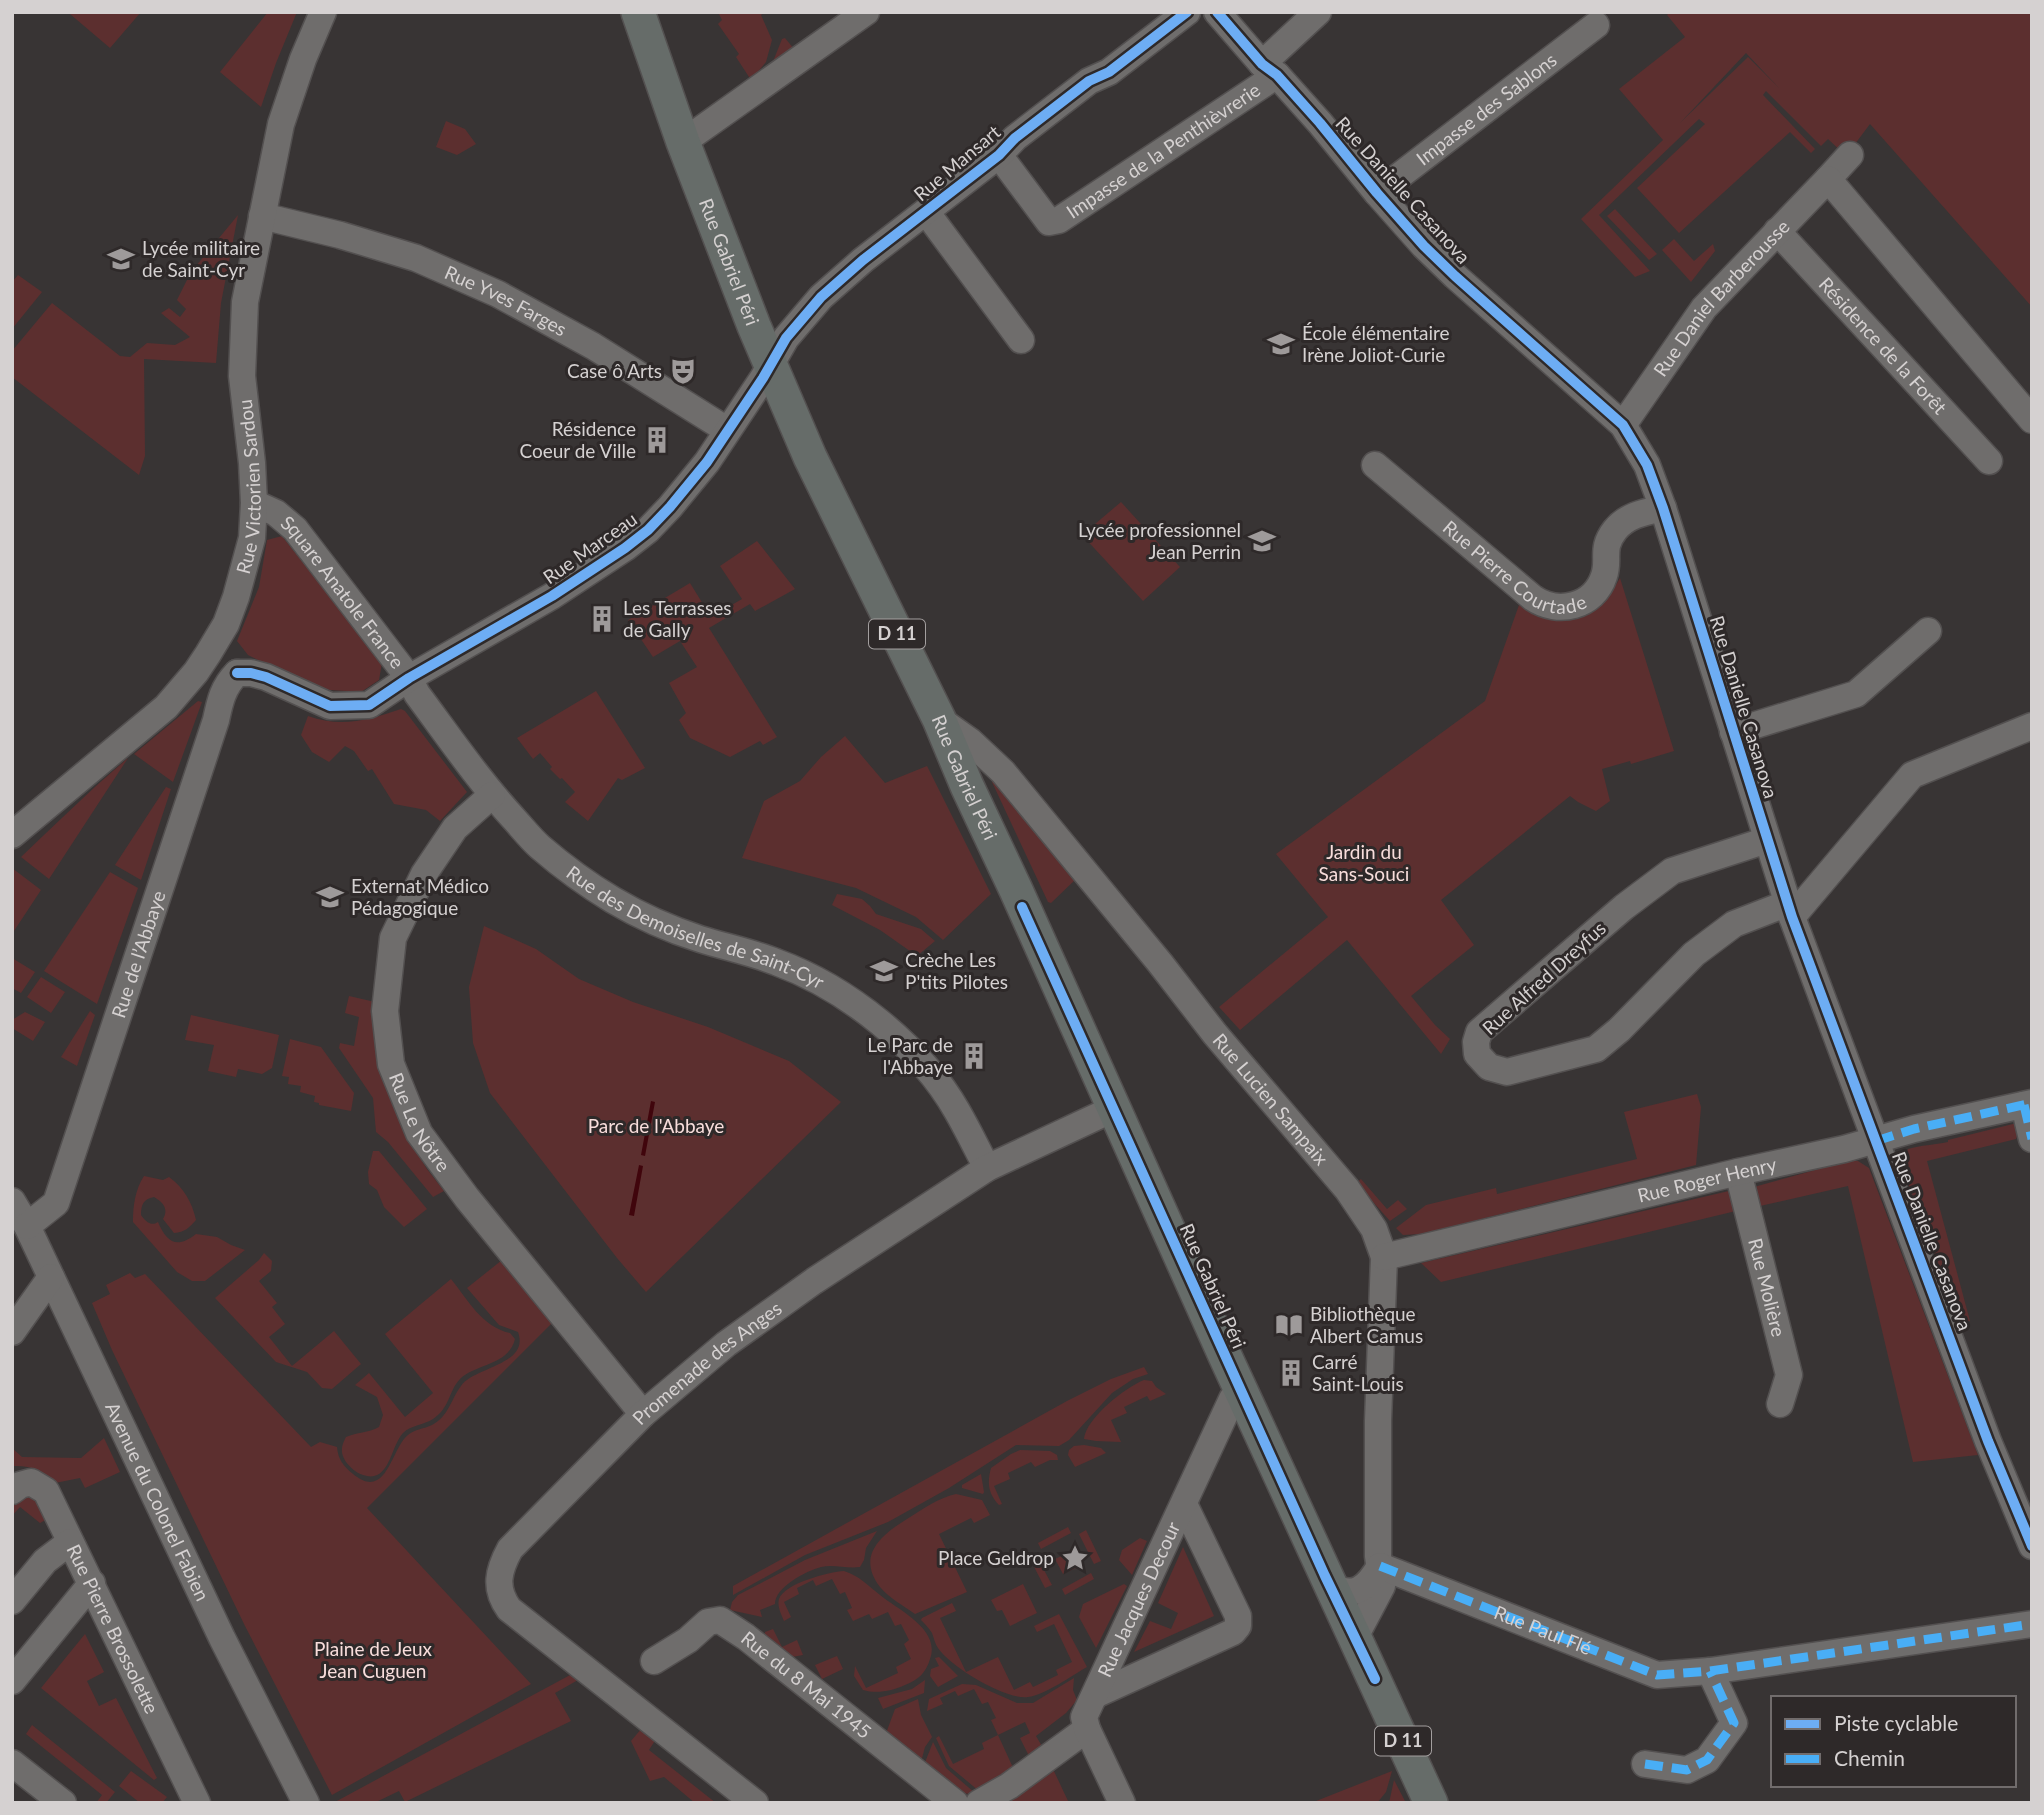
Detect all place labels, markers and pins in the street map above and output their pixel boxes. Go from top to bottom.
place label: Lycée militaire de Saint-Cyr [142,236,260,281]
school or university icon: Lycée militaire de Saint-Cyr [106,244,136,274]
place label: École élémentaire Irène Joliot-Curie [1302,321,1450,366]
school or university icon: École élémentaire Irène Joliot-Curie [1266,329,1296,359]
theatre icon: Case ô Arts [668,356,698,386]
place label: Case ô Arts [567,359,662,382]
place label: Résidence Coeur de Ville [519,417,636,462]
building icon: Résidence Coeur de Ville [642,425,672,455]
place label: Lycée professionnel Jean Perrin [1078,518,1241,563]
school or university icon: Lycée professionnel Jean Perrin [1247,526,1277,556]
place label: Les Terrasses de Gally [623,596,731,641]
building icon: Les Terrasses de Gally [587,604,617,634]
place label: Externat Médico Pédagogique [351,874,489,919]
school or university icon: Externat Médico Pédagogique [315,882,345,912]
place label: Crèche Les P'tits Pilotes [905,948,1008,993]
school or university icon: Crèche Les P'tits Pilotes [869,956,899,986]
place label: Le Parc de l'Abbaye [867,1033,953,1078]
building icon: Le Parc de l'Abbaye [959,1041,989,1071]
place label: Bibliothèque Albert Camus [1310,1302,1423,1347]
library icon: Bibliothèque Albert Camus [1274,1310,1304,1340]
place label: Carré Saint-Louis [1312,1350,1404,1395]
building icon: Carré Saint-Louis [1276,1358,1306,1388]
place icon: Place Geldrop [1060,1543,1090,1573]
place label: Place Geldrop [938,1546,1054,1569]

